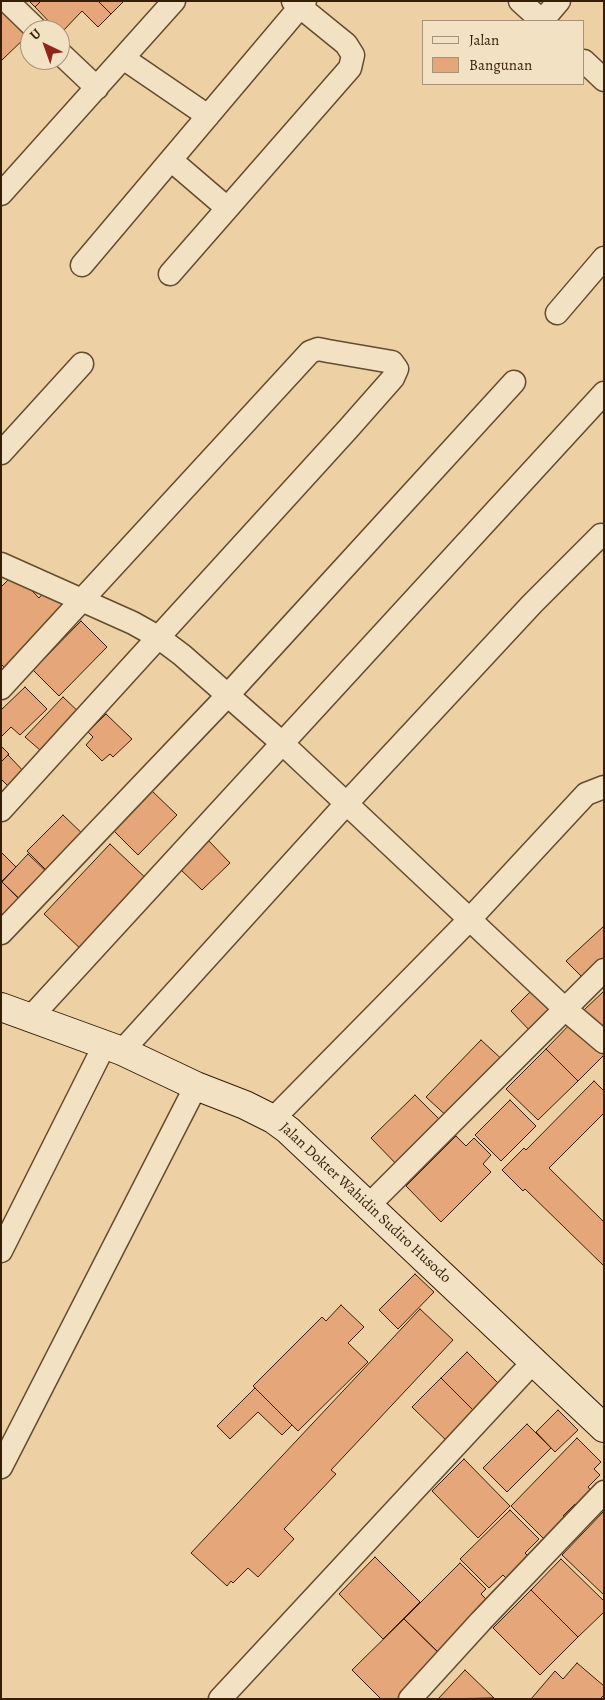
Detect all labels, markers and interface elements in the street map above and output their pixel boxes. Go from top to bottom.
north arrow [20,20,70,70]
legend [422,20,585,85]
text: U [26,24,45,44]
text: Jalan [469,30,499,50]
text: Bangunan [469,55,532,75]
street label: Jalan Dokter Wahidin Sudiro Husodo [276,1119,454,1287]

